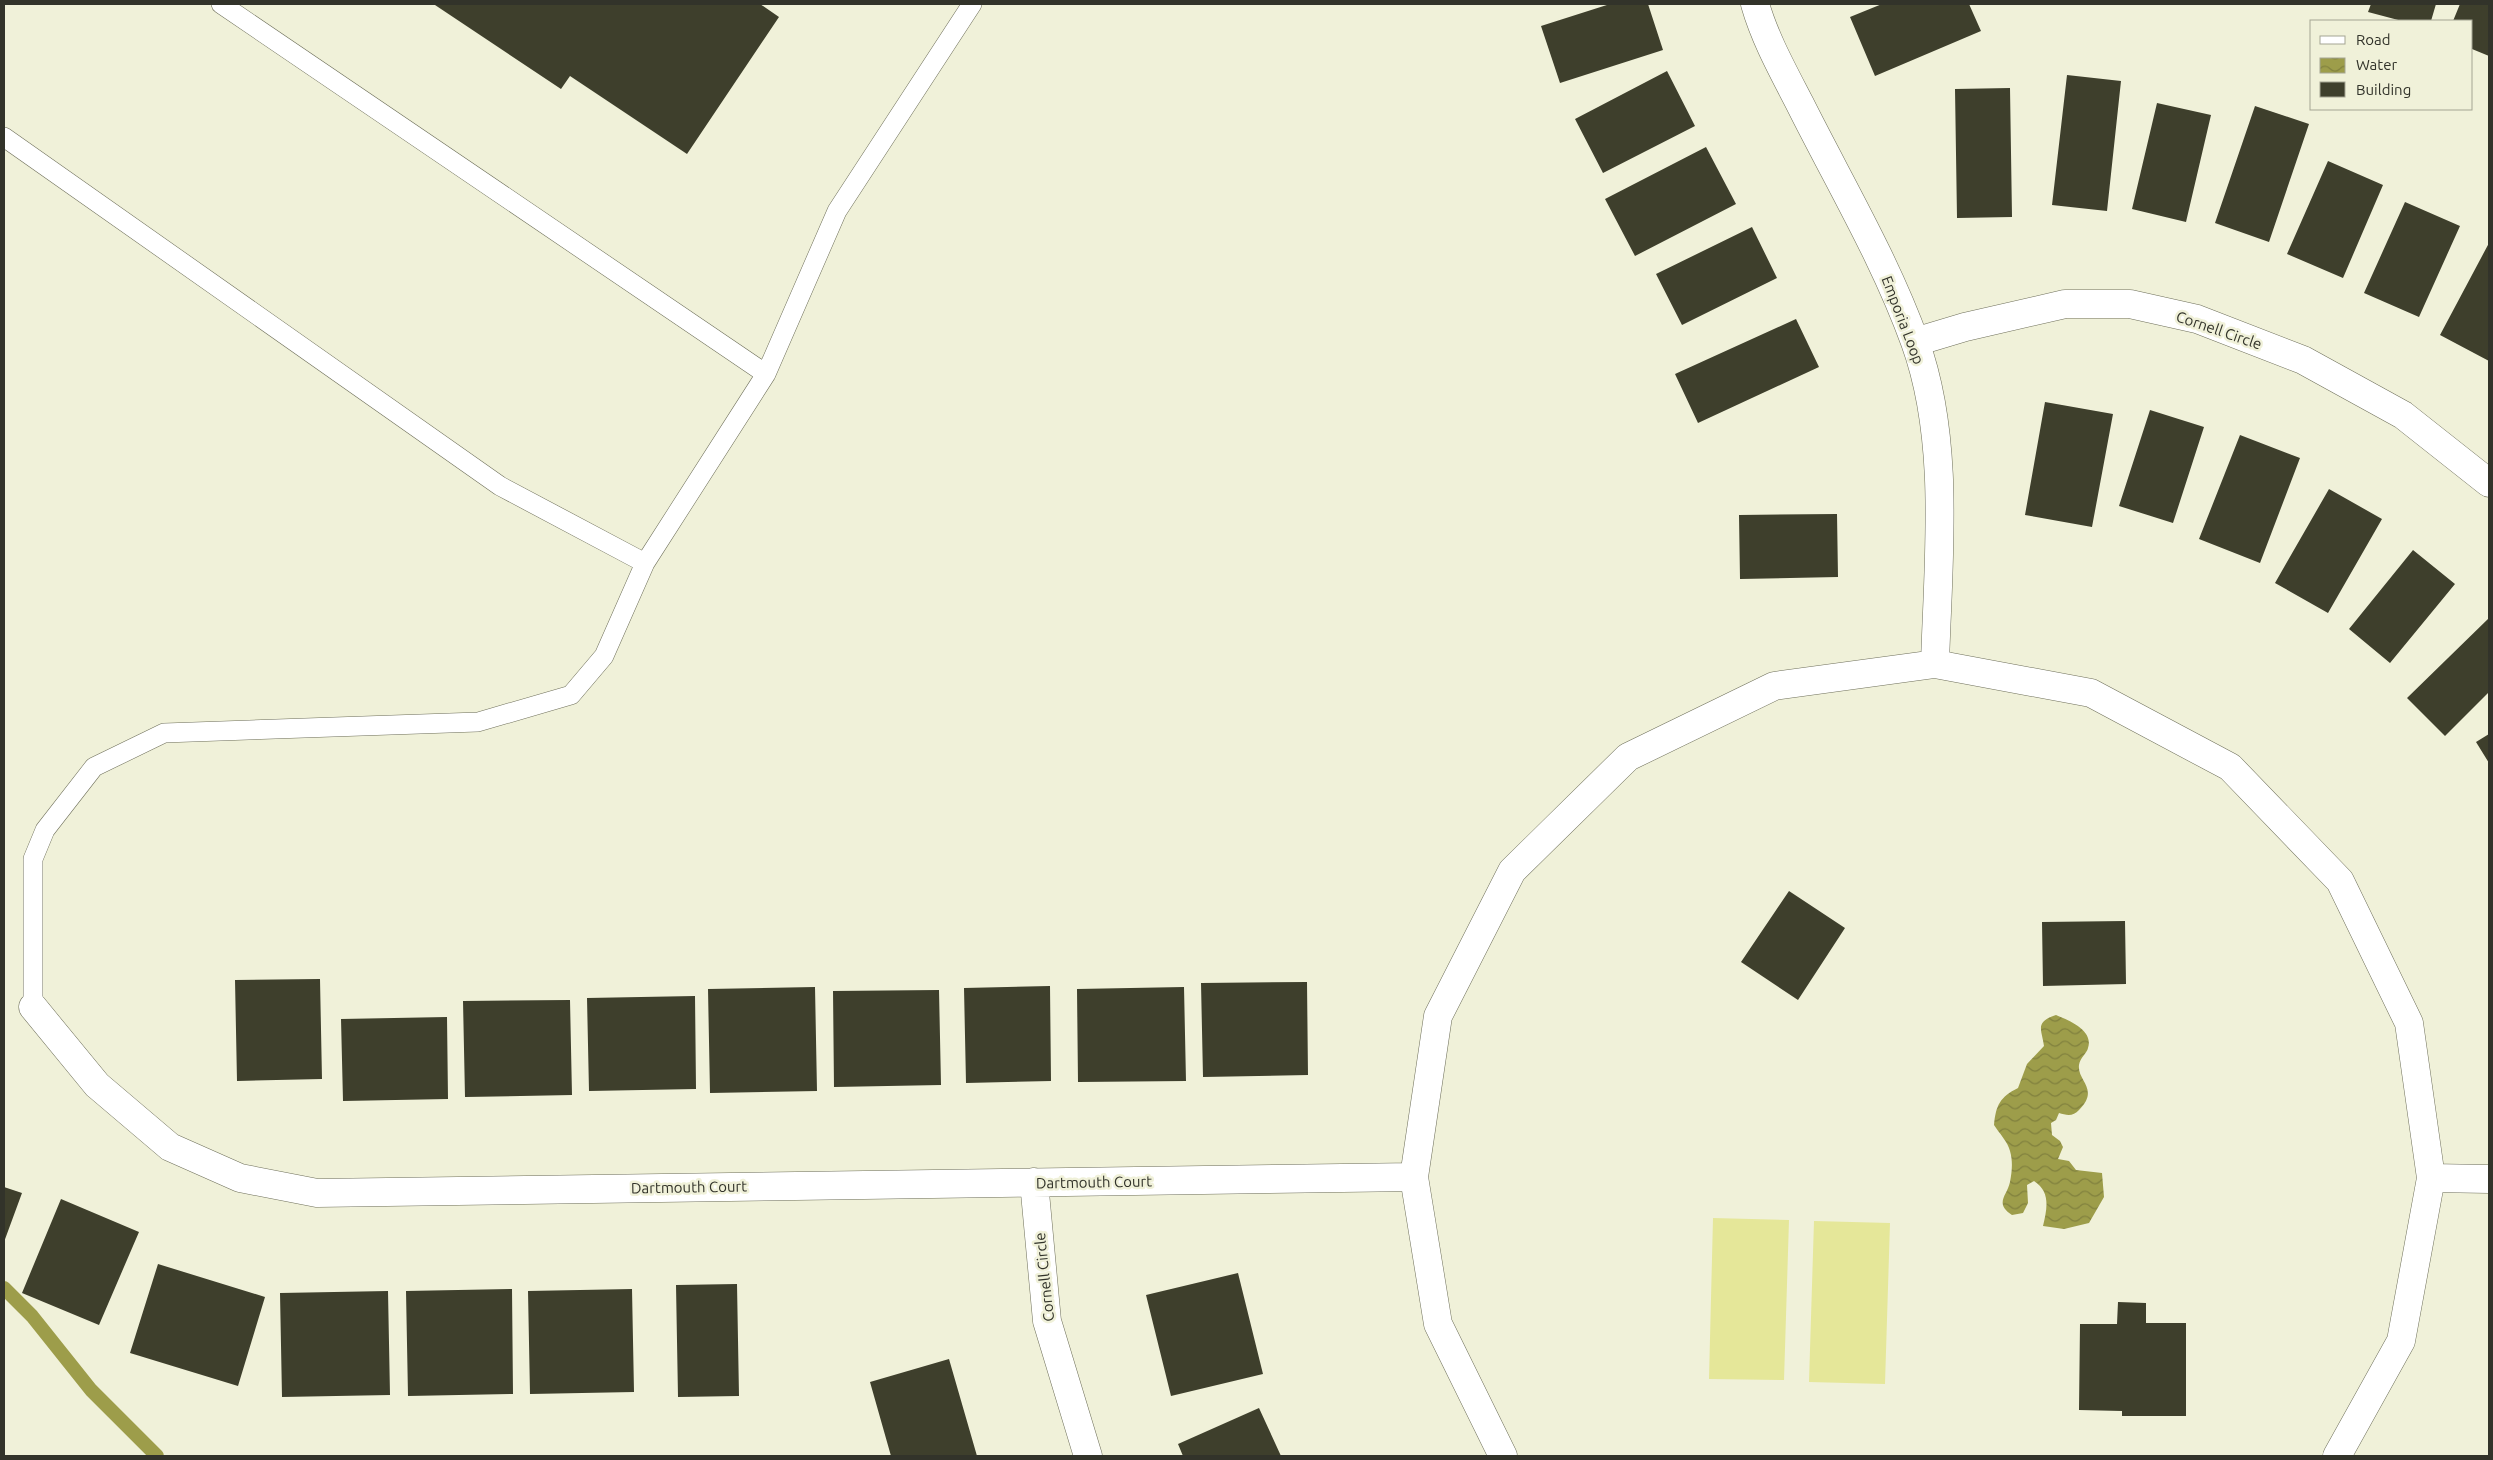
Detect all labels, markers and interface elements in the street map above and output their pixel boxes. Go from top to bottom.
legend [2310,20,2473,110]
text: Road [2356,31,2391,48]
text: Water [2356,56,2397,73]
text: Building [2356,81,2411,98]
street label: Emporia Loop [1878,273,1928,367]
street label: Cornell Circle [2174,307,2264,353]
street label: Dartmouth Court [1036,1172,1152,1192]
street label: Dartmouth Court [631,1177,747,1197]
street label: Cornell Circle [1031,1232,1057,1322]

